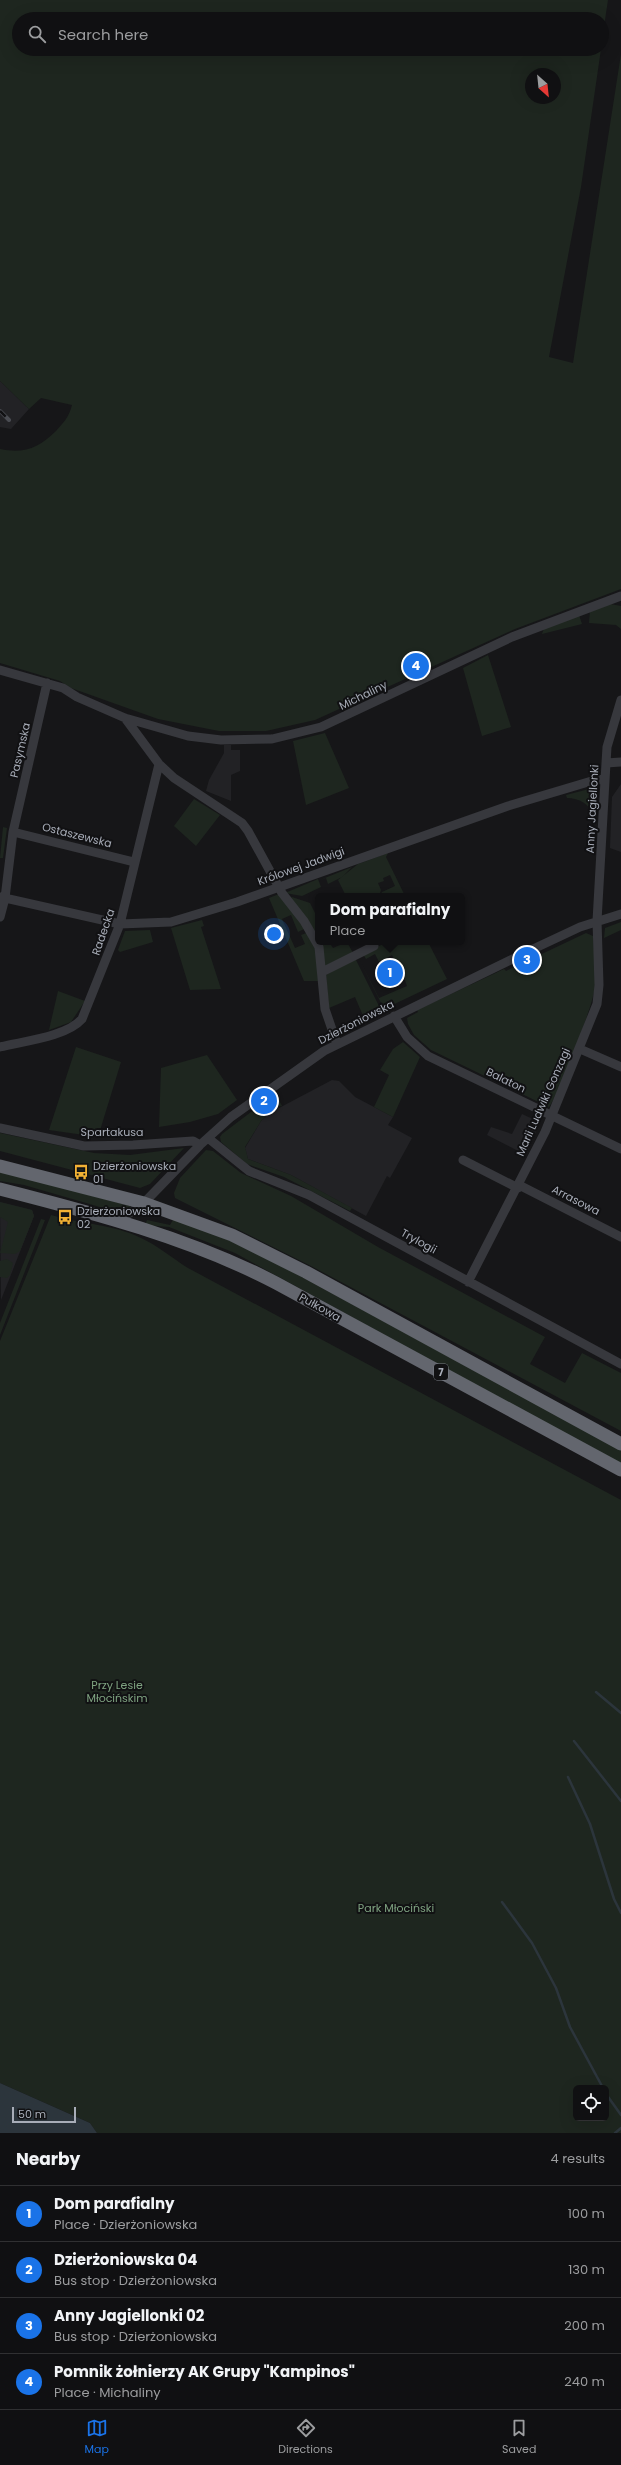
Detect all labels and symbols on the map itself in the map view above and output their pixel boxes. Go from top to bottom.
north arrow [525,68,561,104]
pin: 4 [403,651,429,681]
street label: Michaliny [336,676,391,714]
street label: Pasymska [6,721,34,779]
street label: Anny Jagiellonki [582,764,602,854]
street label: Ostaszewska [40,819,114,851]
street label: Królowej Jadwigi [255,843,347,889]
street label: Radecka [88,907,118,957]
your location [264,924,284,944]
pin: 3 [514,945,540,975]
pin: 1 [377,958,403,988]
street label: Dzierżoniowska [315,996,397,1048]
street label: Marii Ludwiki Gonzagi [512,1045,574,1159]
street label: Balaton [483,1064,529,1096]
pin: 2 [251,1086,277,1116]
street label: Spartakusa [81,1124,143,1140]
place label: Dzierżoniowska 01 [93,1158,176,1187]
bus stop icon: Dzierżoniowska 01 [72,1163,90,1181]
street label: Arrasowa [549,1181,603,1219]
place label: Dzierżoniowska 02 [77,1203,160,1232]
bus stop icon: Dzierżoniowska 02 [56,1208,74,1226]
street label: Trylogii [398,1225,440,1258]
street label: Pułkowa [296,1289,344,1325]
road number: 7 [434,1364,448,1380]
park label: Przy Lesie Młocińskim [86,1677,148,1706]
park label: Park Młociński [358,1900,434,1916]
scale bar [12,2105,76,2124]

